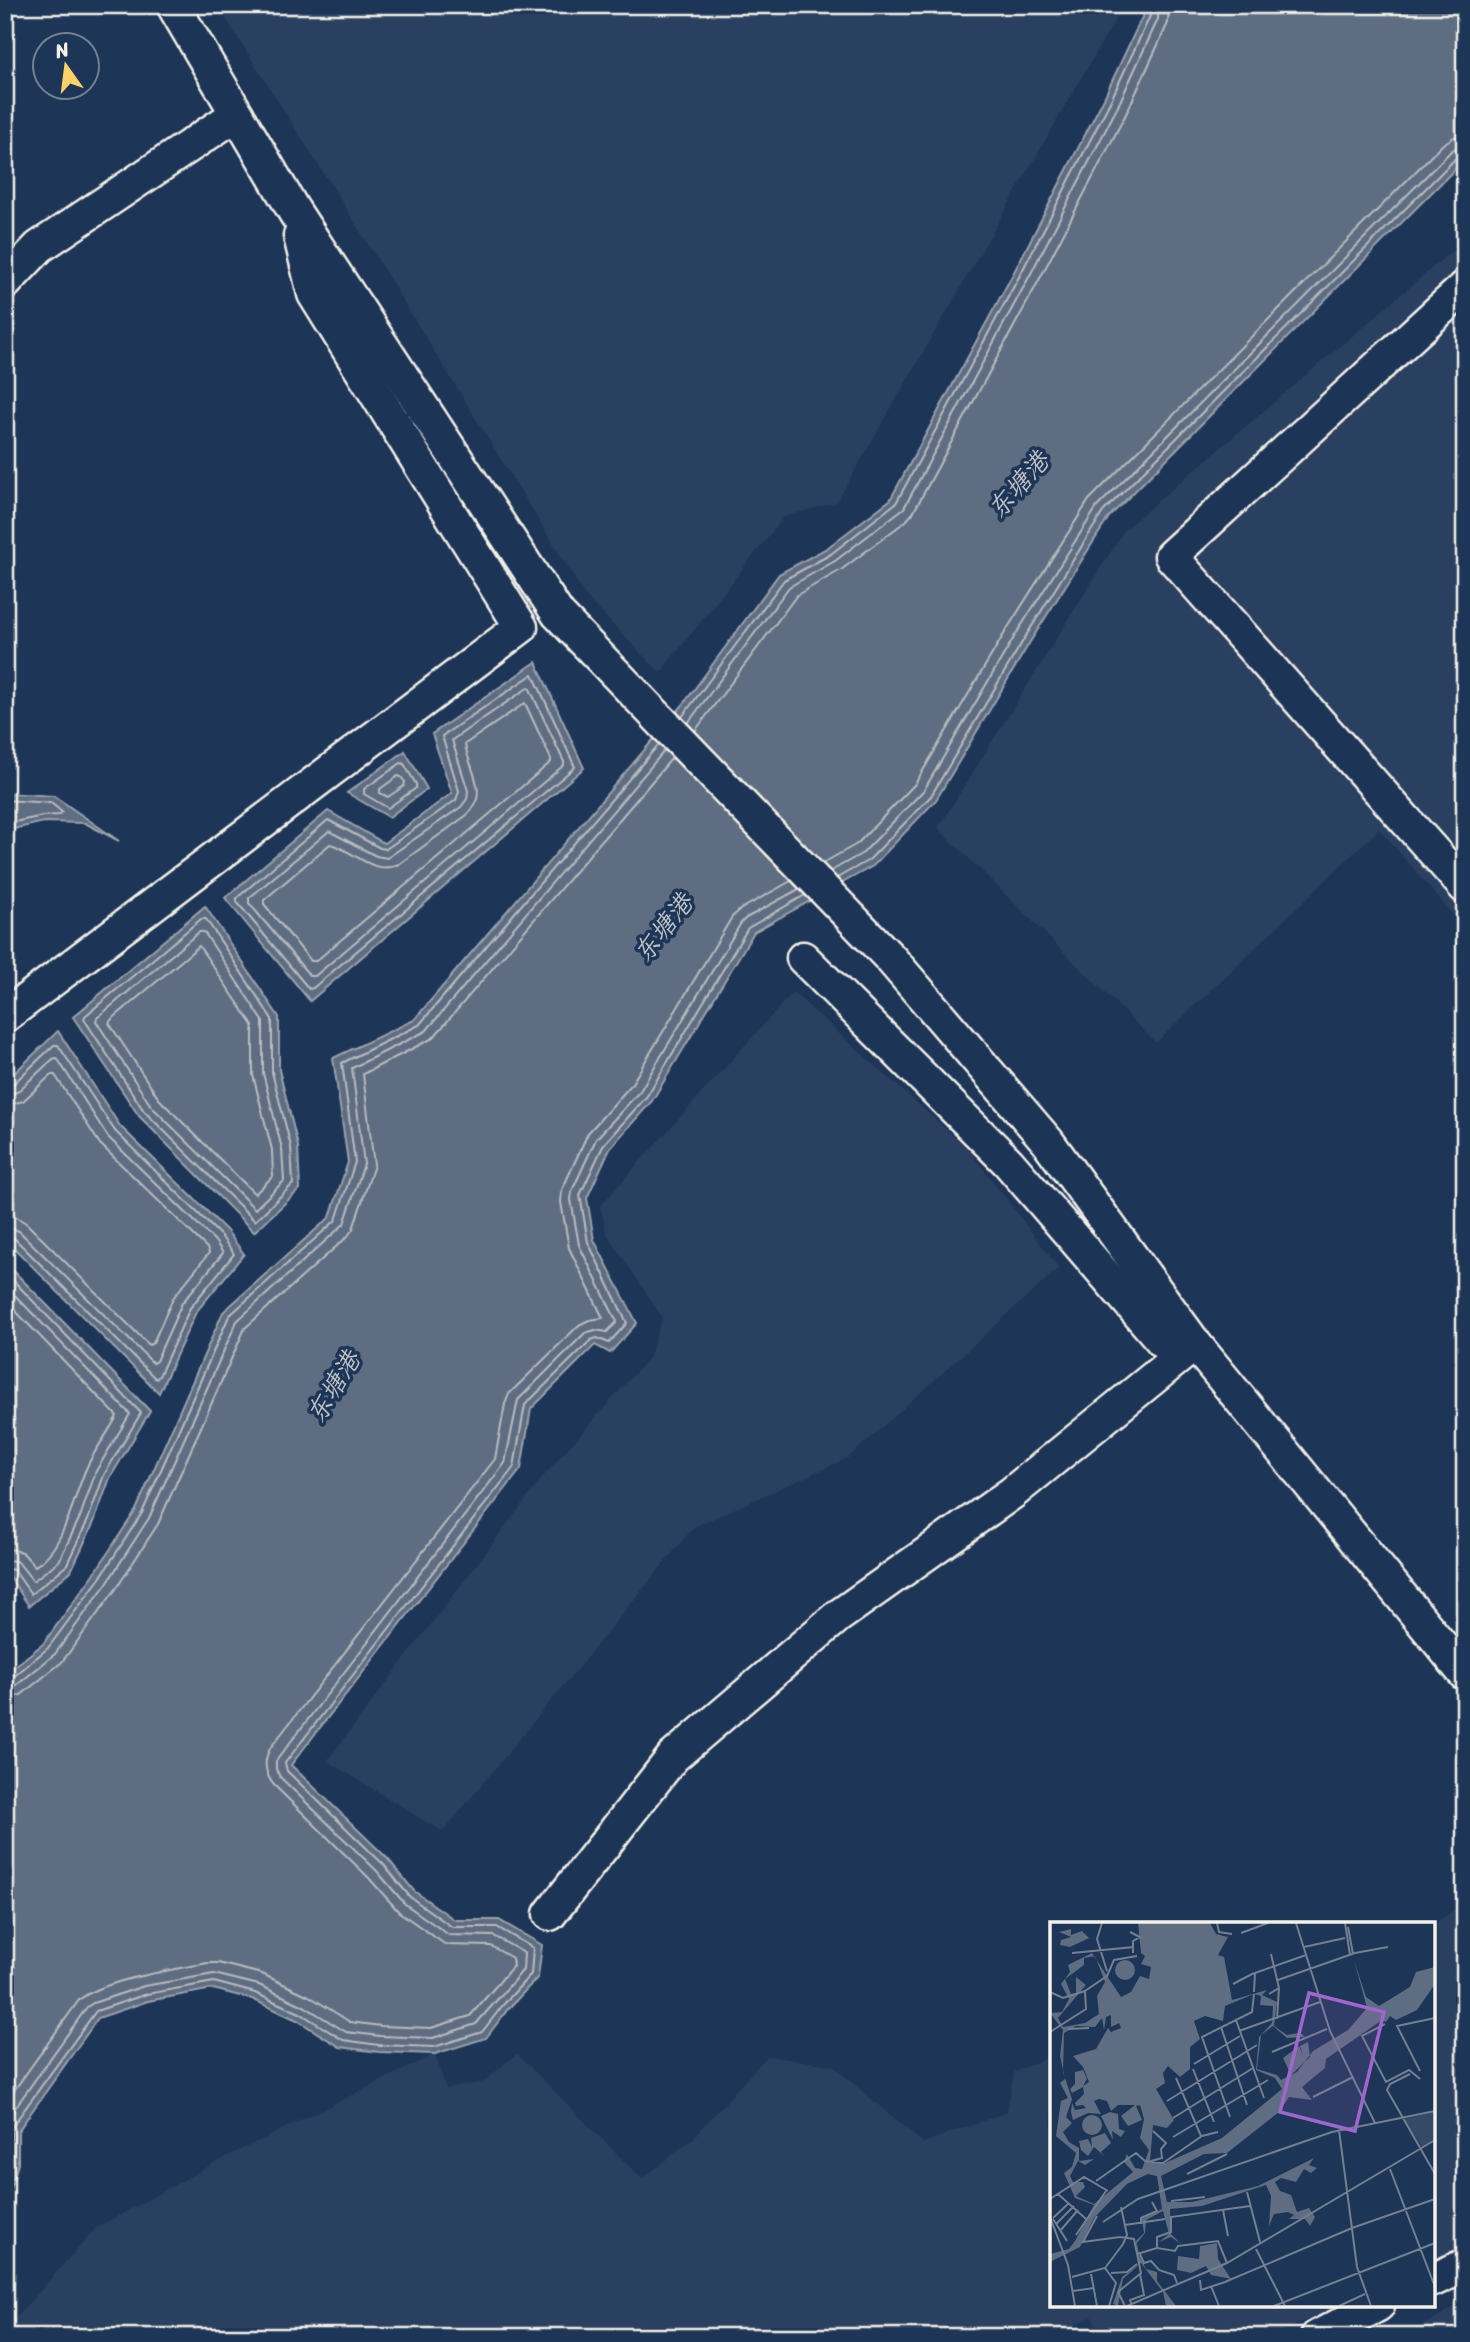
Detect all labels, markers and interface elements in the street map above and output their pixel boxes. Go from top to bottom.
north arrow [32,32,102,102]
text: N [51,32,73,68]
water label: 东塘港 [975,438,1063,530]
water label: 东塘港 [621,881,707,973]
water label: 东塘港 [293,1339,374,1432]
inset map [1050,1922,1435,2307]

